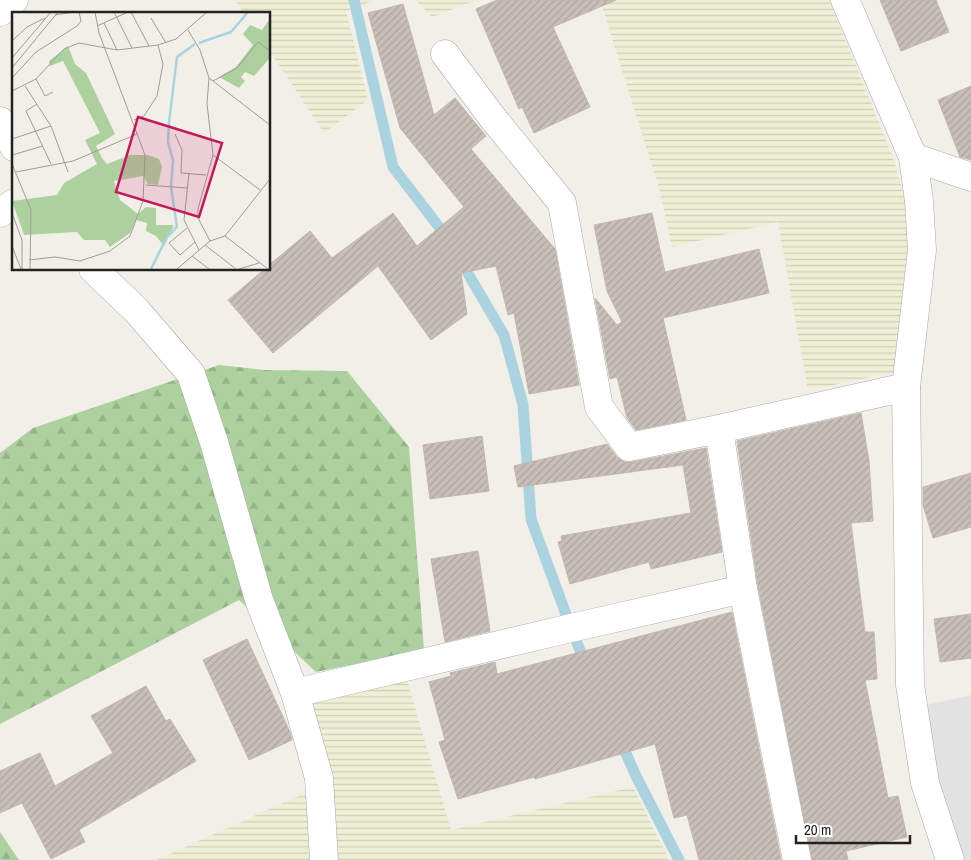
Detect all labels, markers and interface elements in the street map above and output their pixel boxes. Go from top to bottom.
inset map [12,12,270,270]
scale bar [796,812,910,844]
text: 20 m [804,819,831,840]

